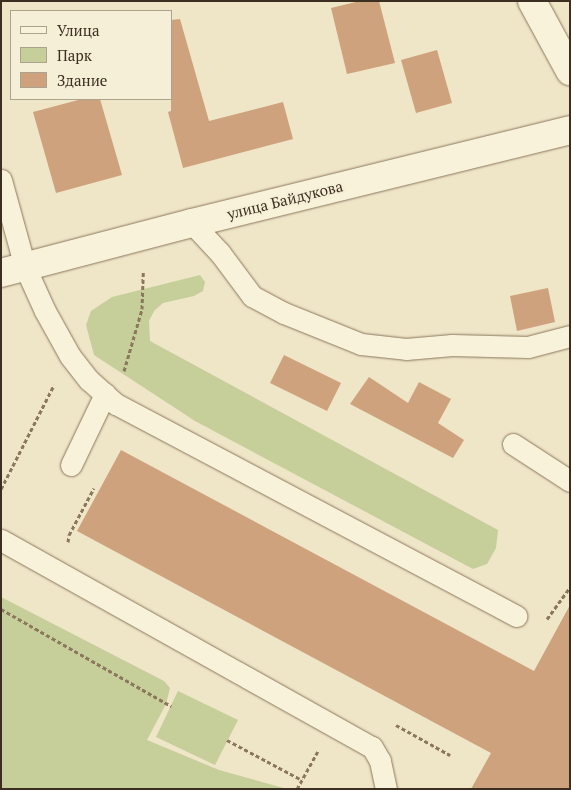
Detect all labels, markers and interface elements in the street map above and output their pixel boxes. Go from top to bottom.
legend [10,10,172,100]
text: Улица [57,20,100,40]
text: Парк [57,45,92,65]
text: Здание [57,70,107,90]
street label: улица Байдукова [225,177,345,223]

